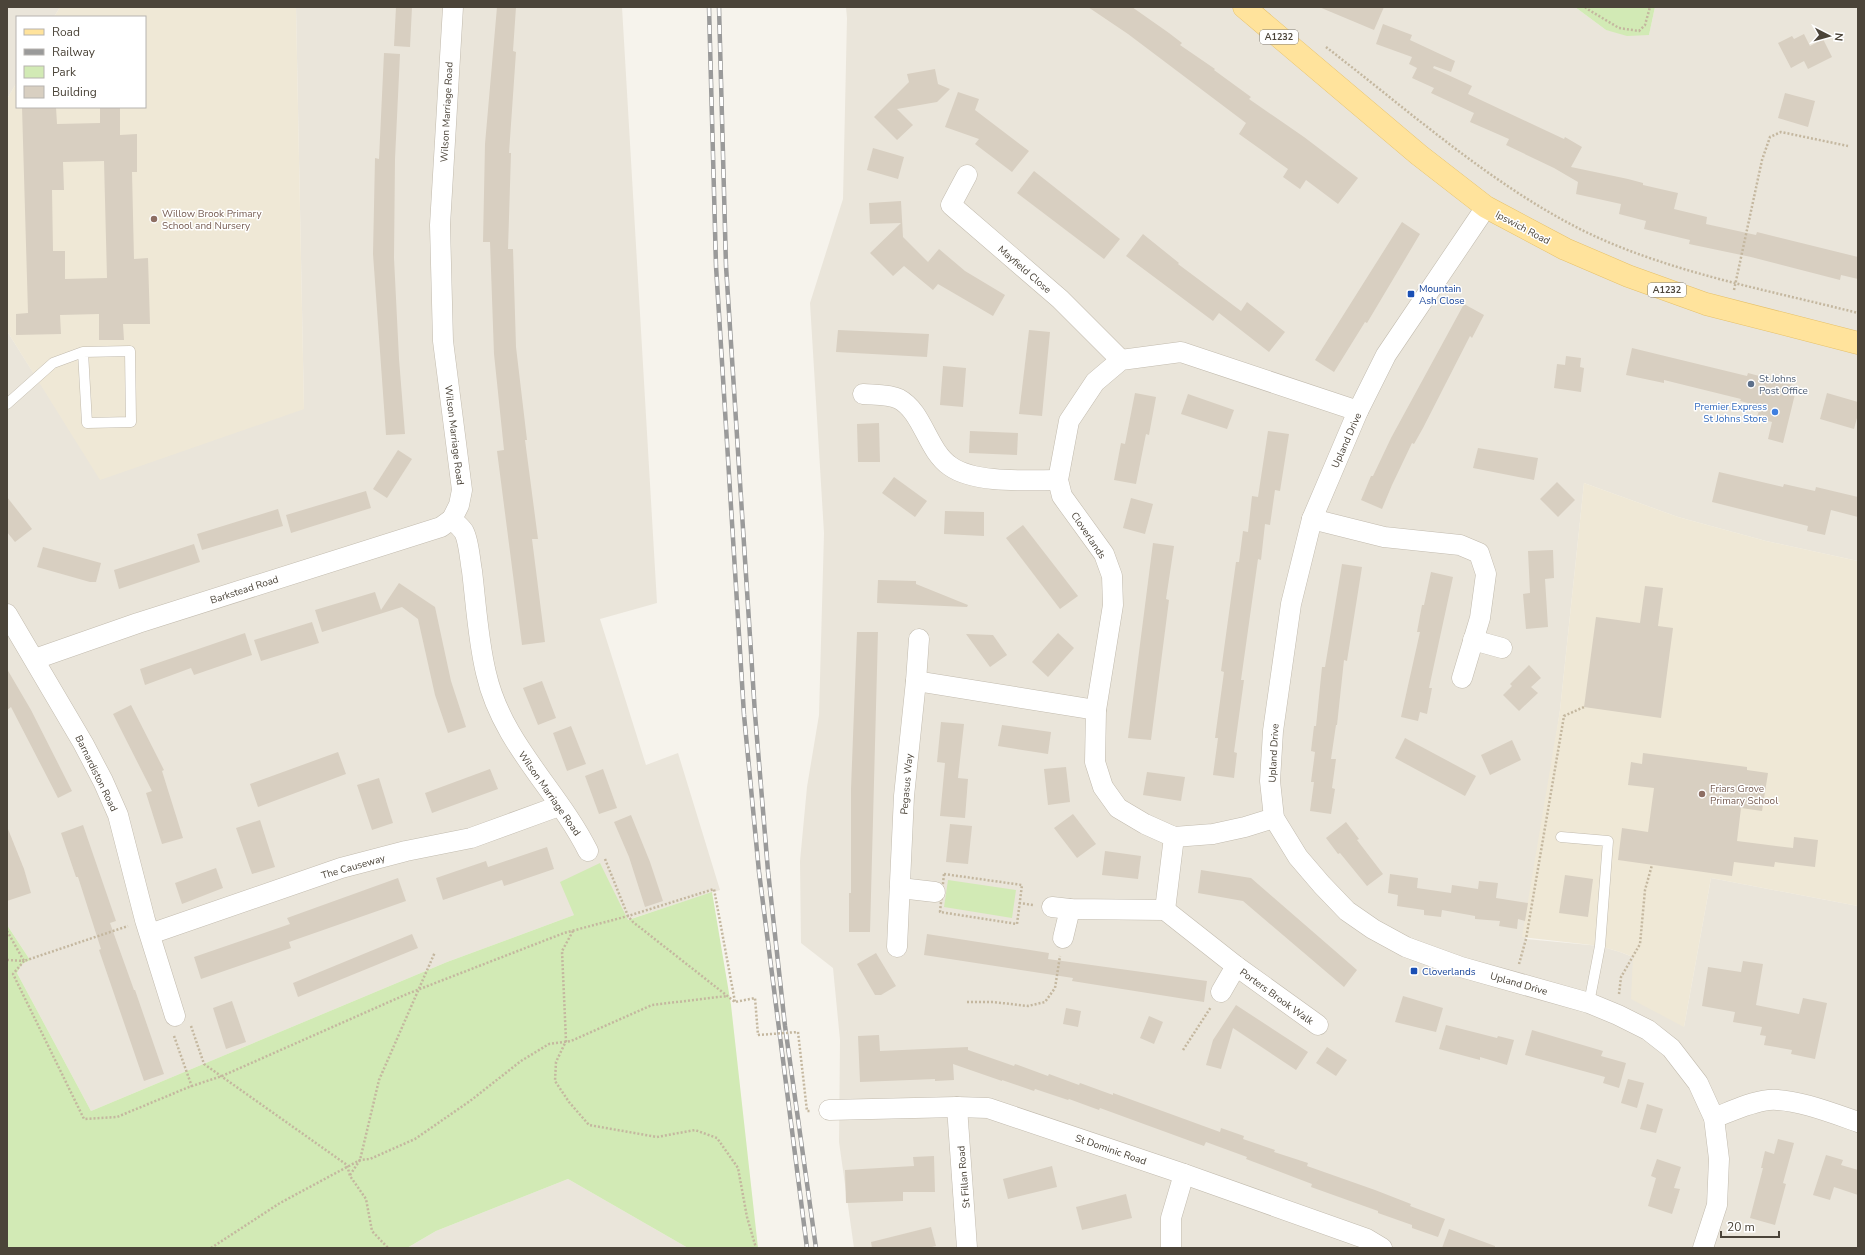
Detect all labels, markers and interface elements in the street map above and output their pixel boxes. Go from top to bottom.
legend [16,16,146,108]
north arrow [1809,16,1849,56]
text: Road [52,24,80,40]
road number: A1232 [1260,30,1298,44]
text: N [1831,32,1846,42]
text: Railway [52,44,96,60]
street label: Wilson Marriage Road [437,61,457,163]
text: Park [52,64,77,80]
text: Building [52,84,97,100]
place label: Willow Brook Primary School and Nursery [162,207,263,233]
street label: Ipswich Road [1493,208,1552,248]
marker: Willow Brook Primary School and Nursery [149,214,159,224]
street label: Mayfield Close [995,243,1054,297]
place label: Mountain Ash Close [1419,282,1465,308]
road number: A1232 [1648,283,1686,297]
marker: Mountain Ash Close [1406,289,1416,299]
place label: St Johns Post Office [1759,372,1808,398]
marker: St Johns Post Office [1746,379,1756,389]
street label: Wilson Marriage Road [441,384,467,486]
place label: Premier Express St Johns Store [1694,400,1767,426]
marker: Premier Express St Johns Store [1770,407,1780,417]
street label: Upland Drive [1328,411,1365,470]
street label: Cloverlands [1067,509,1109,562]
street label: Barkstead Road [208,572,280,608]
street label: Upland Drive [1265,723,1283,783]
street label: Barnardiston Road [71,733,121,814]
street label: Wilson Marriage Road [515,748,584,839]
street label: Pegasus Way [897,752,917,815]
place label: Friars Grove Primary School [1710,782,1778,808]
marker: Friars Grove Primary School [1697,789,1707,799]
street label: The Causeway [320,851,388,883]
street label: Porters Brook Walk [1237,965,1317,1029]
place label: Cloverlands [1422,965,1476,979]
marker: Cloverlands [1409,966,1419,976]
street label: Upland Drive [1488,969,1549,999]
street label: St Dominic Road [1073,1131,1148,1169]
street label: St Fillan Road [954,1145,974,1209]
scale bar [1721,1213,1779,1239]
text: 20 m [1727,1219,1755,1235]

